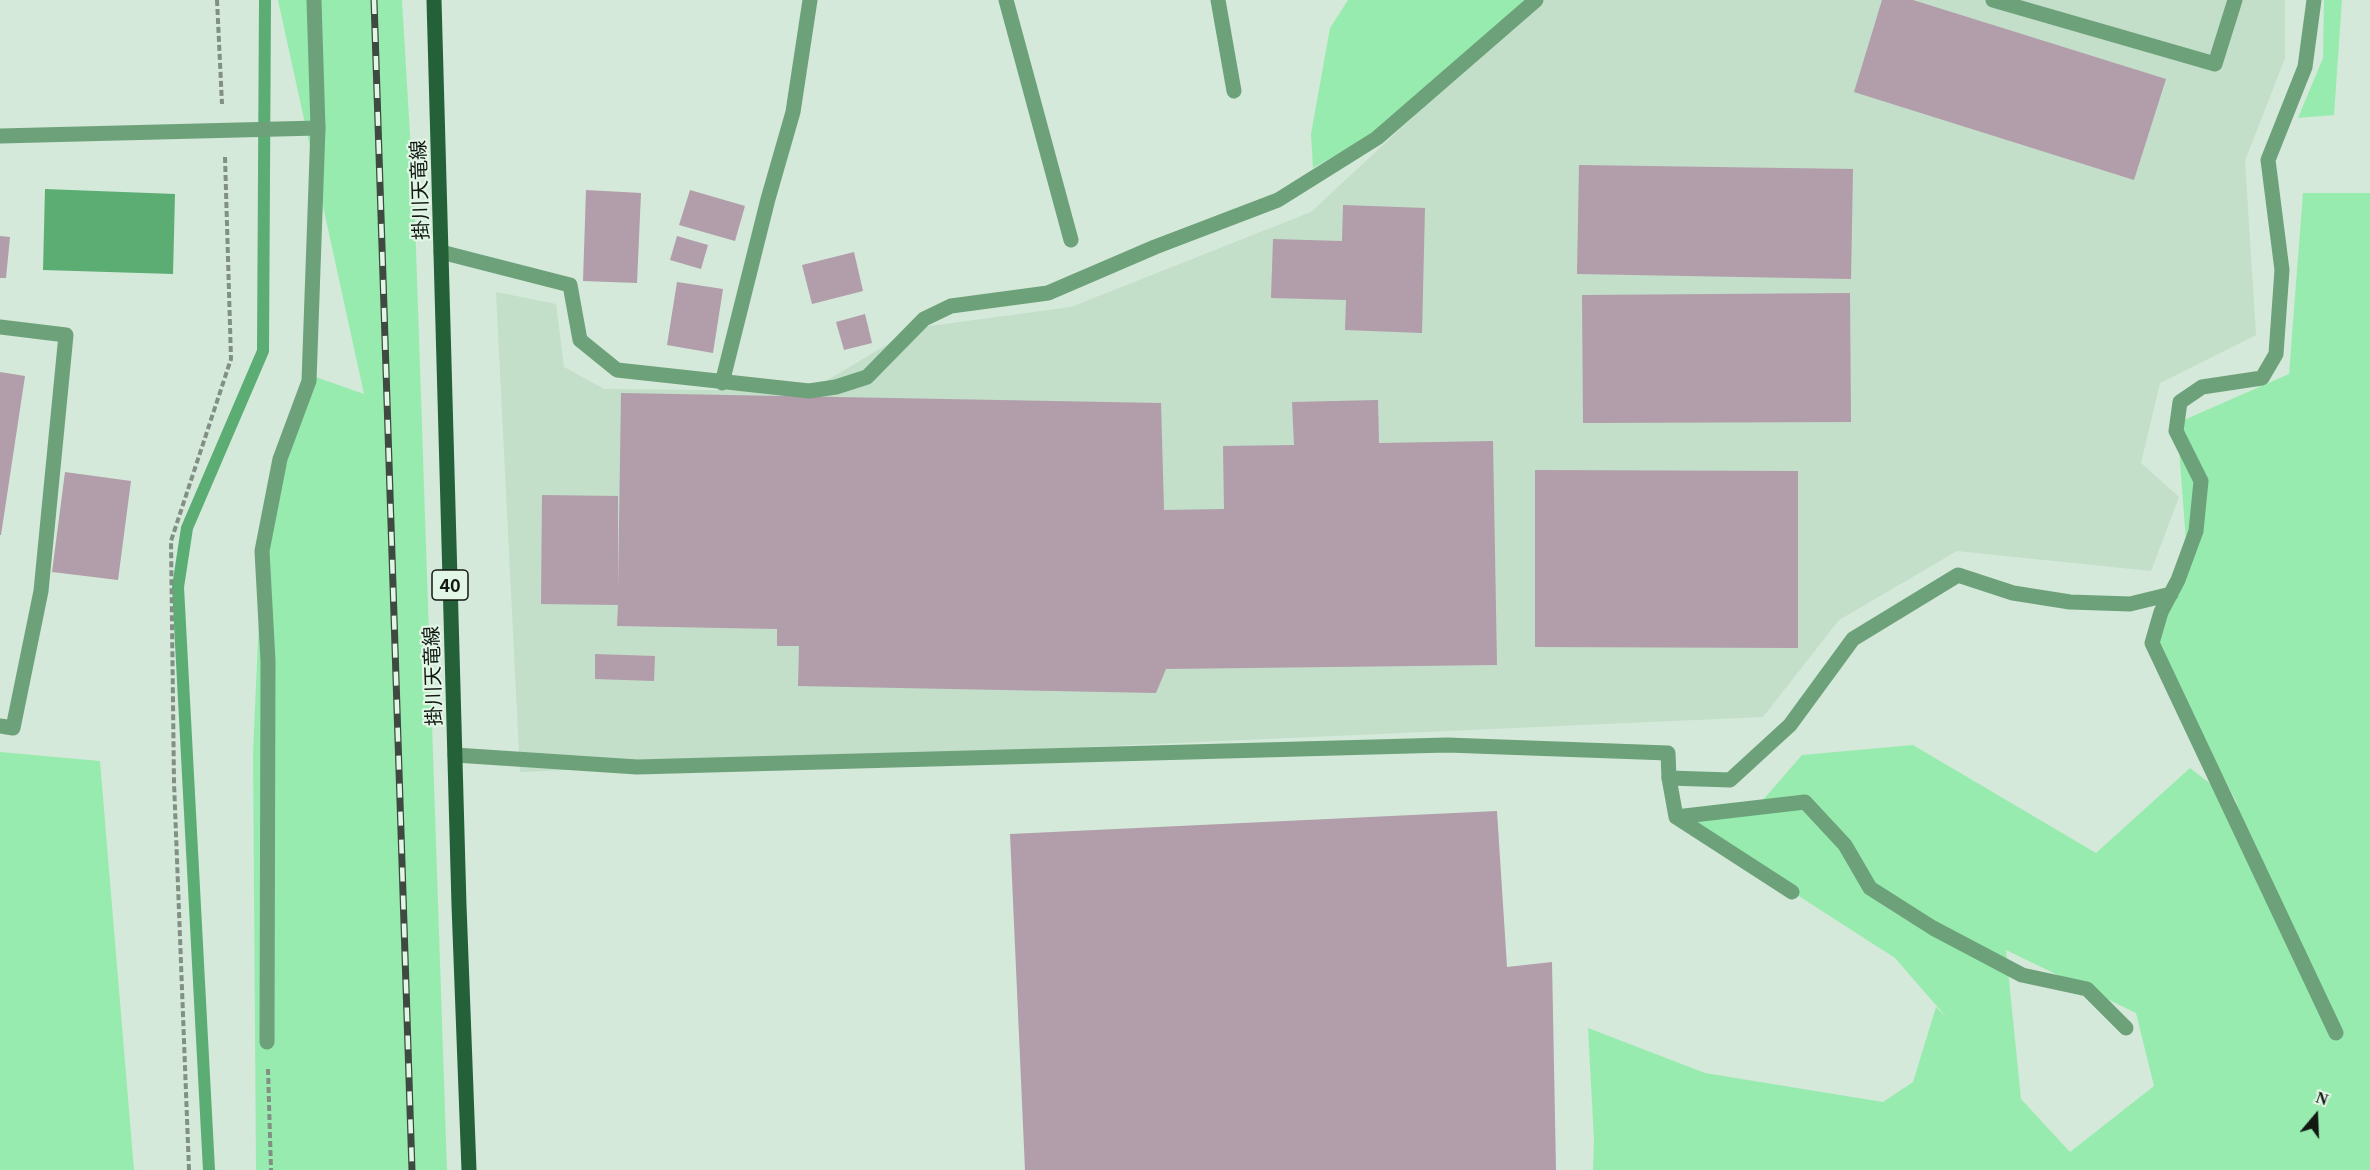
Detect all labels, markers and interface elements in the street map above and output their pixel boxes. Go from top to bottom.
street label: 掛川天竜線 [405,140,433,240]
road number: 40 [432,570,468,600]
street label: 掛川天竜線 [418,626,446,726]
north arrow [2286,1086,2346,1146]
text: N [2314,1089,2330,1108]

